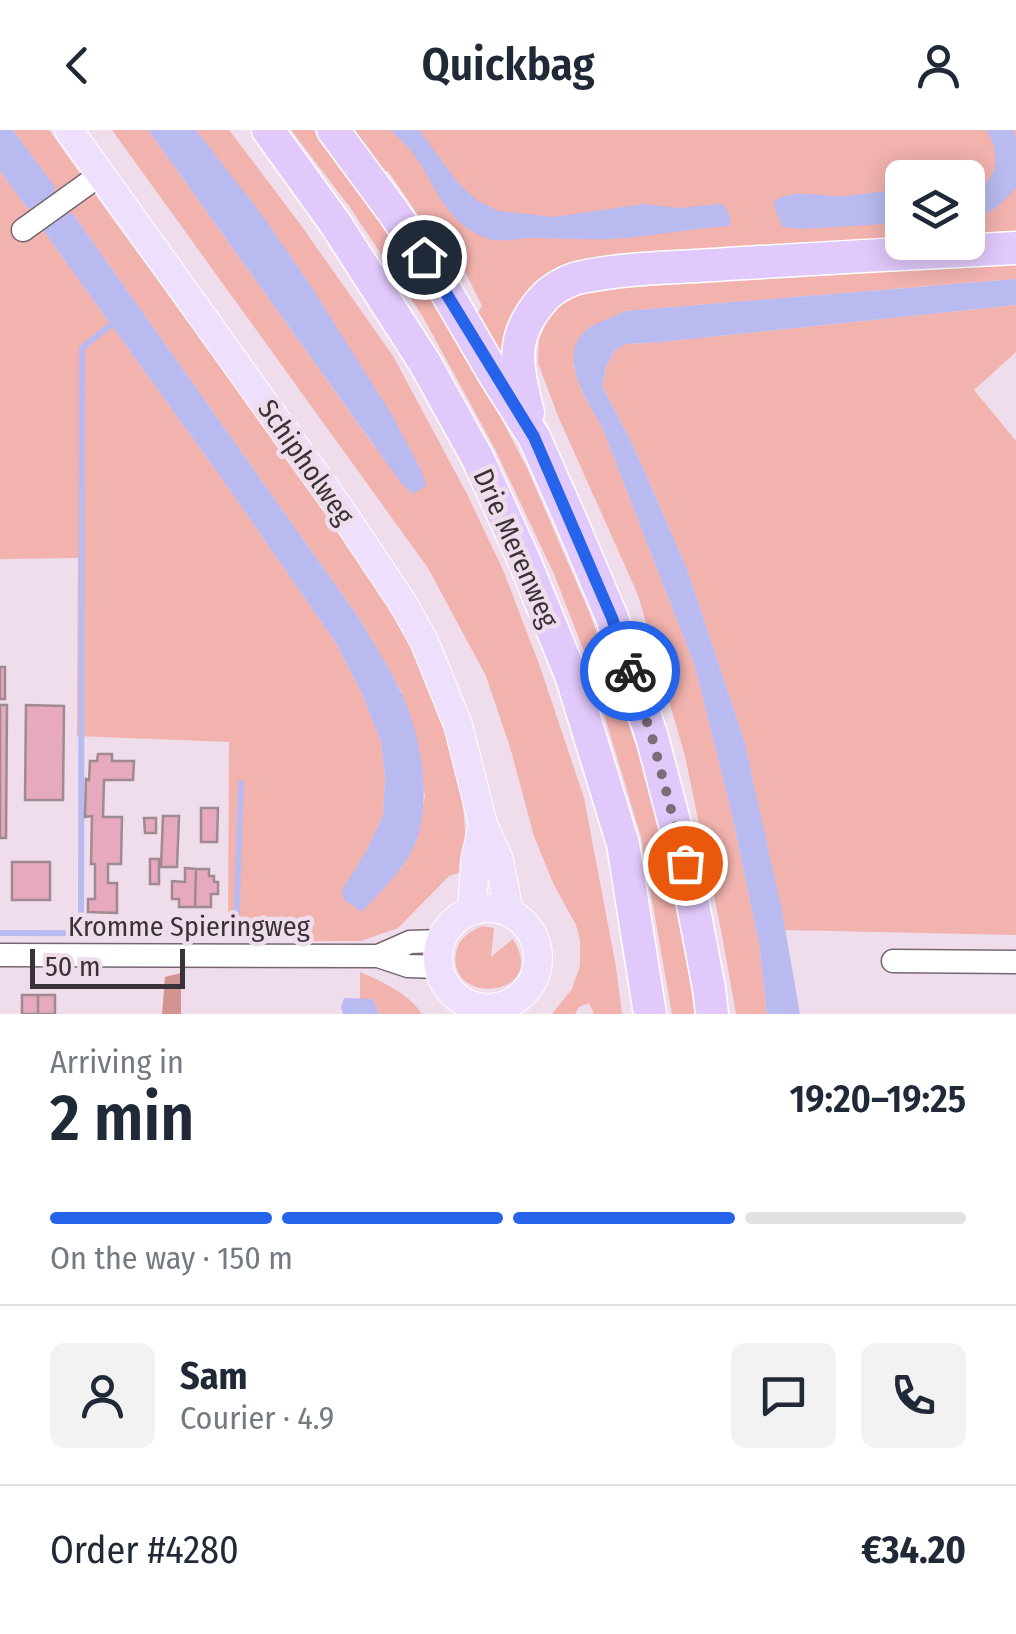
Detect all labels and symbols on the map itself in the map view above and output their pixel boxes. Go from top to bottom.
pin [382,215,467,300]
street label: Schipholweg [251,393,362,531]
street label: Drie Merenweg [466,464,566,633]
courier [580,621,680,721]
pin [643,821,728,906]
street label: Kromme Spieringweg [68,910,311,943]
scale bar [30,944,185,988]

